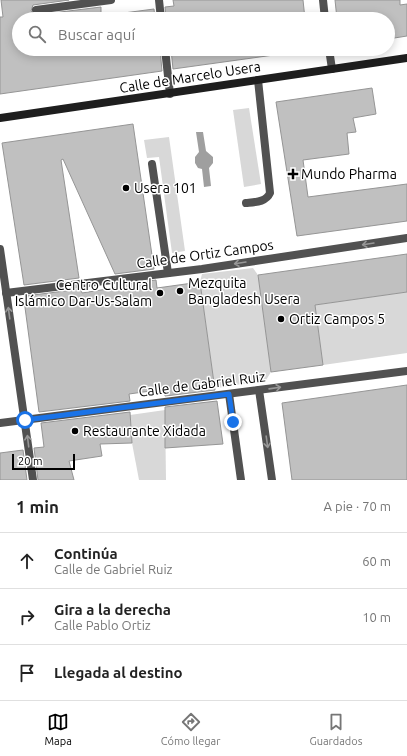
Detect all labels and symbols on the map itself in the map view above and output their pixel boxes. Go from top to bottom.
street label: Calle de Marcelo Usera [118,58,262,96]
place label: Mundo Pharma [301,166,397,182]
marker: Mundo Pharma [288,169,298,179]
place label: Usera 101 [134,180,197,196]
marker: Usera 101 [121,183,131,193]
street label: Calle de Ortiz Campos [135,236,275,272]
one-way arrow [362,240,375,248]
one-way arrow [234,259,247,267]
place label: Mezquita Bangladesh Usera [188,275,300,307]
place label: Centro Cultural Islámico Dar-Us-Salam [15,277,152,309]
marker: Mezquita Bangladesh Usera [175,286,185,296]
marker: Centro Cultural Islámico Dar-Us-Salam [155,288,165,298]
one-way arrow [5,307,13,320]
place label: Ortiz Campos 5 [289,311,385,327]
marker: Ortiz Campos 5 [276,314,286,324]
street label: Calle de Gabriel Ruiz [138,368,266,400]
one-way arrow [268,384,281,392]
route start [16,411,34,429]
route end [224,413,242,431]
place label: Restaurante Xidada [83,423,206,439]
marker: Restaurante Xidada [70,426,80,436]
one-way arrow [24,435,32,448]
one-way arrow [263,435,271,448]
scale bar [12,452,75,471]

